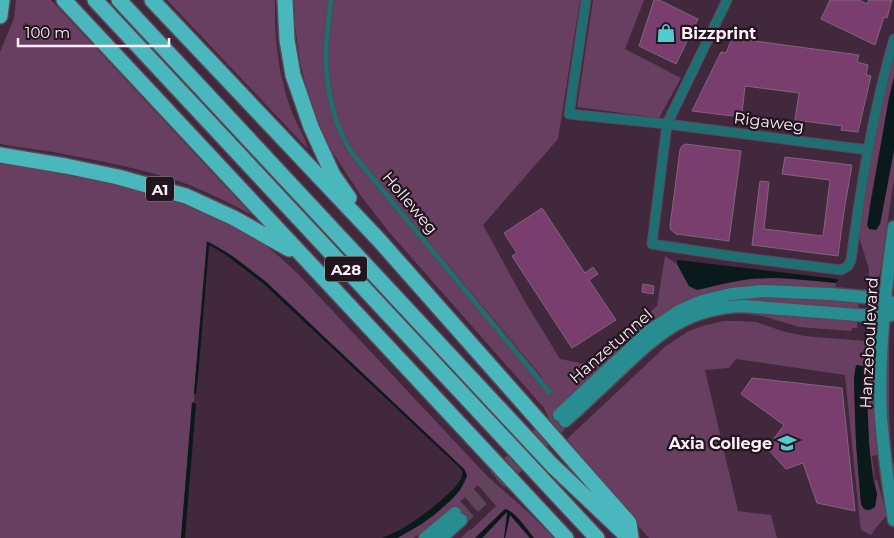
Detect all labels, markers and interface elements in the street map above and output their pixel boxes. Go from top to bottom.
scale bar [18,15,169,47]
shop icon: Bizzprint [655,22,677,44]
text: 100 m [25,23,70,42]
place label: Bizzprint [681,24,756,43]
street label: Rigaweg [733,108,805,136]
street label: Holleweg [378,168,442,238]
road number: A1 [146,176,174,202]
road number: A28 [325,256,367,282]
street label: Hanzeboulevard [856,277,882,409]
street label: Hanzetunnel [566,305,656,387]
school or university icon: Axia College [776,432,798,454]
place label: Axia College [668,434,772,453]

